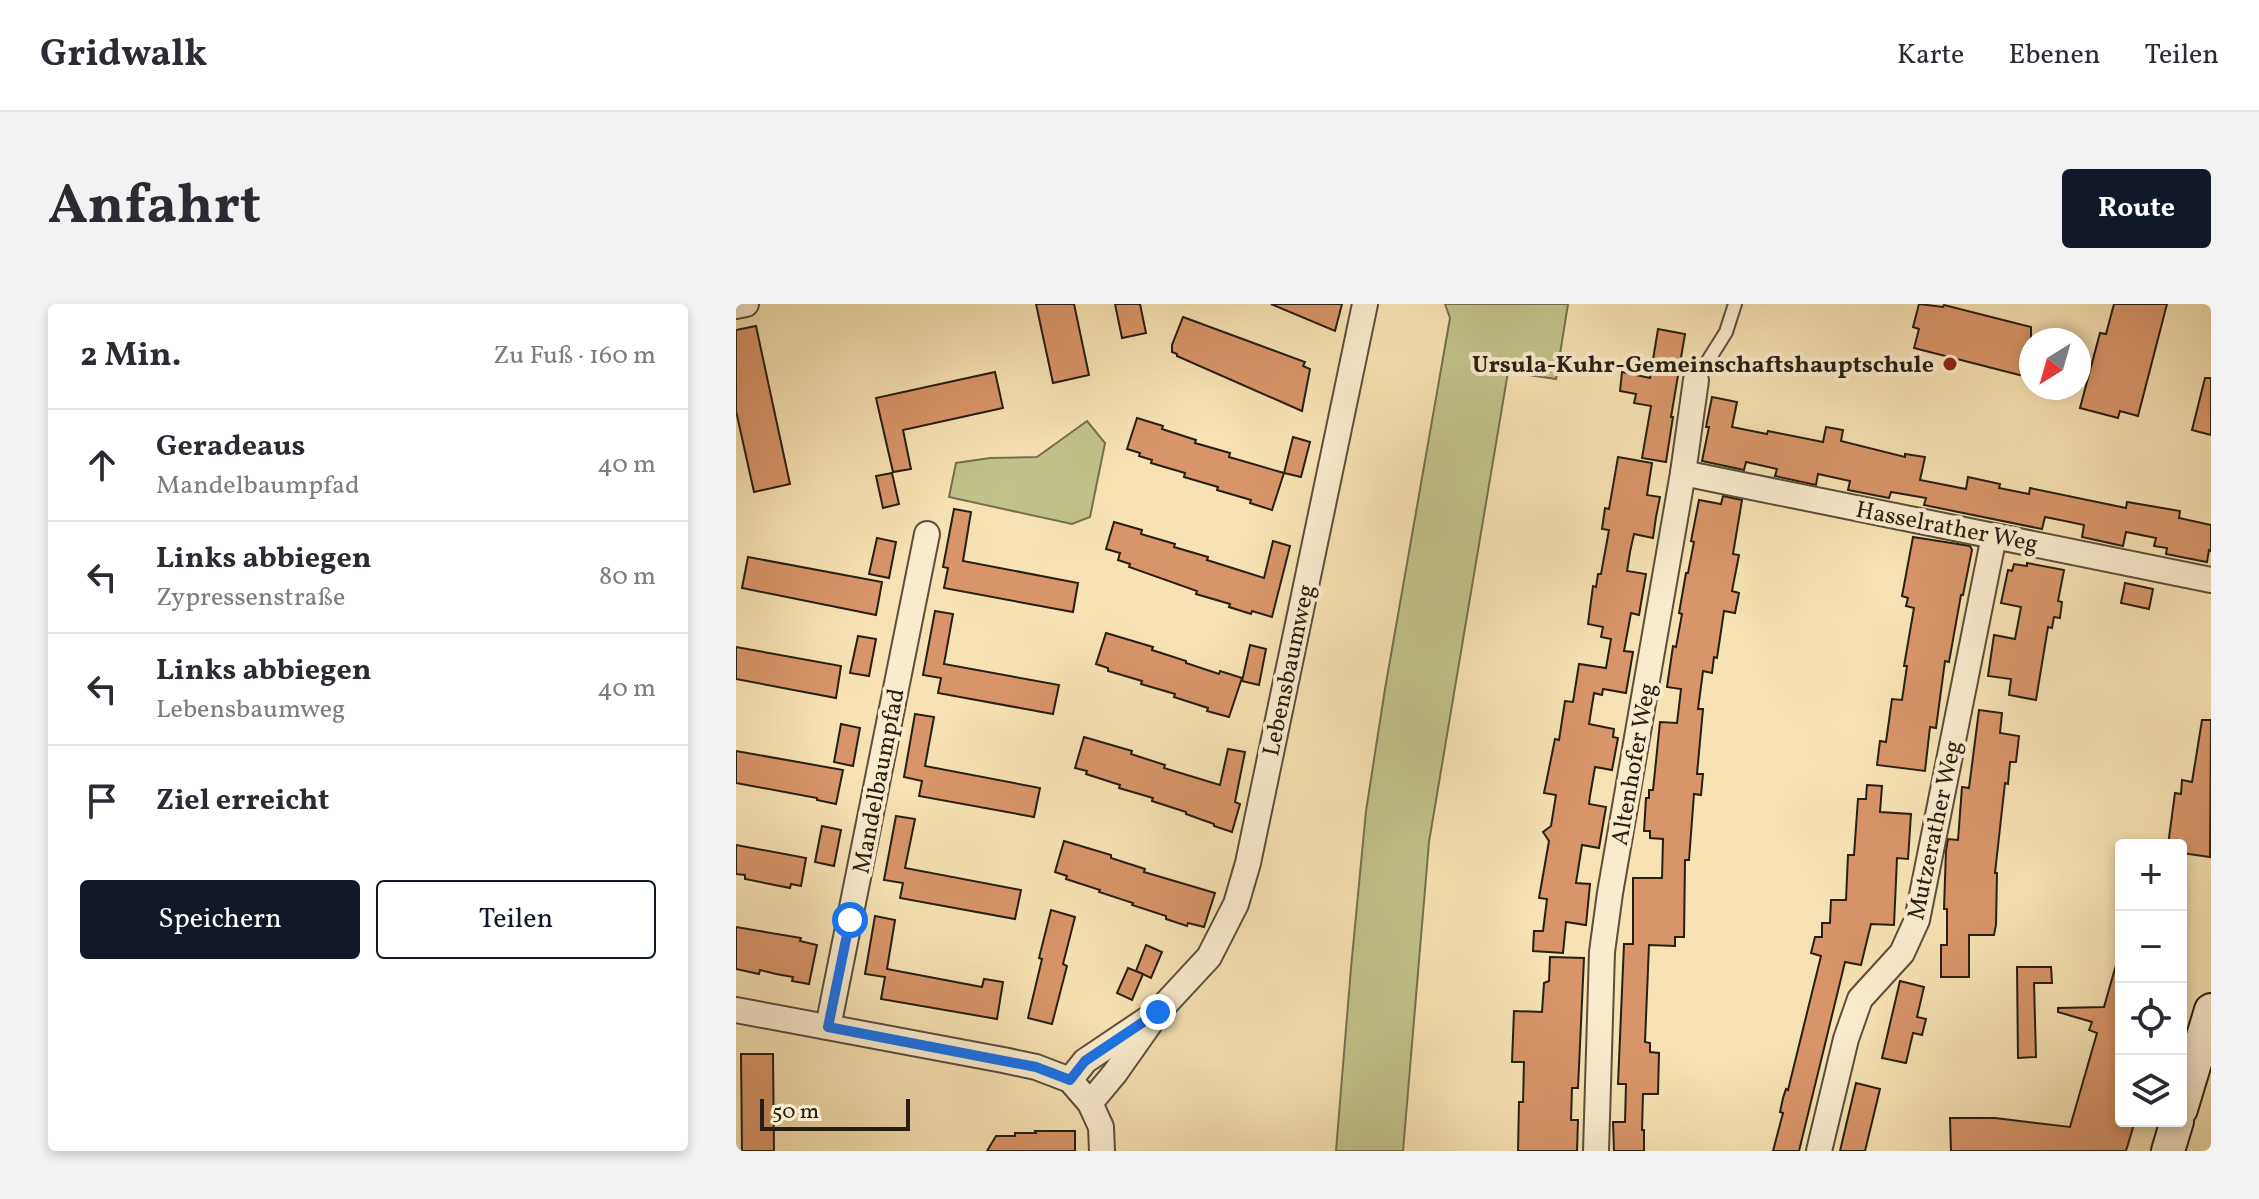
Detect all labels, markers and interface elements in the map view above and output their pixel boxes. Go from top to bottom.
text: Gridwalk [40,29,207,82]
text: Karte [1897,36,1964,75]
text: Ebenen [2008,36,2101,75]
text: Teilen [2145,36,2219,75]
text: Anfahrt [48,169,261,247]
button: Route [2062,169,2211,248]
north arrow [2019,328,2091,400]
text: 2 Min. [80,333,181,380]
text: Zu Fuß · 160 m [493,338,656,374]
place label: Ursula-Kuhr-Gemeinschaftshauptschule [1472,349,1934,383]
marker: Ursula-Kuhr-Gemeinschaftshauptschule [1941,355,1959,373]
text: Geradeaus [156,426,305,468]
icon: ahead [80,443,124,487]
text: 40 m [597,447,656,483]
text: Mandelbaumpfad [156,468,360,504]
street label: Hasselrather Weg [1853,494,2041,562]
text: Links abbiegen [156,538,372,580]
icon: left [80,555,124,599]
text: 80 m [599,559,656,595]
text: Zypressenstraße [156,580,345,616]
street label: Lebensbaumweg [1255,581,1325,759]
text: Links abbiegen [156,650,372,692]
icon: left [80,667,124,711]
text: 40 m [597,671,656,707]
street label: Altenhofer Weg [1604,680,1666,848]
street label: Mandelbaumpfad [845,686,915,877]
text: Lebensbaumweg [156,692,345,728]
street label: Mutzerather Weg [1900,737,1972,923]
icon: arrive [80,779,124,823]
text: Ziel erreicht [156,780,329,822]
map controls [2115,839,2187,1127]
button: + [2115,839,2187,911]
button: Speichern [80,880,360,959]
button: Teilen [376,880,656,959]
route start [832,902,868,938]
button: − [2115,911,2187,983]
button: locate [2115,983,2187,1055]
route end [1140,994,1176,1030]
button: layers [2115,1055,2187,1127]
scale bar [760,1095,910,1131]
text: 50 m [772,1097,819,1128]

